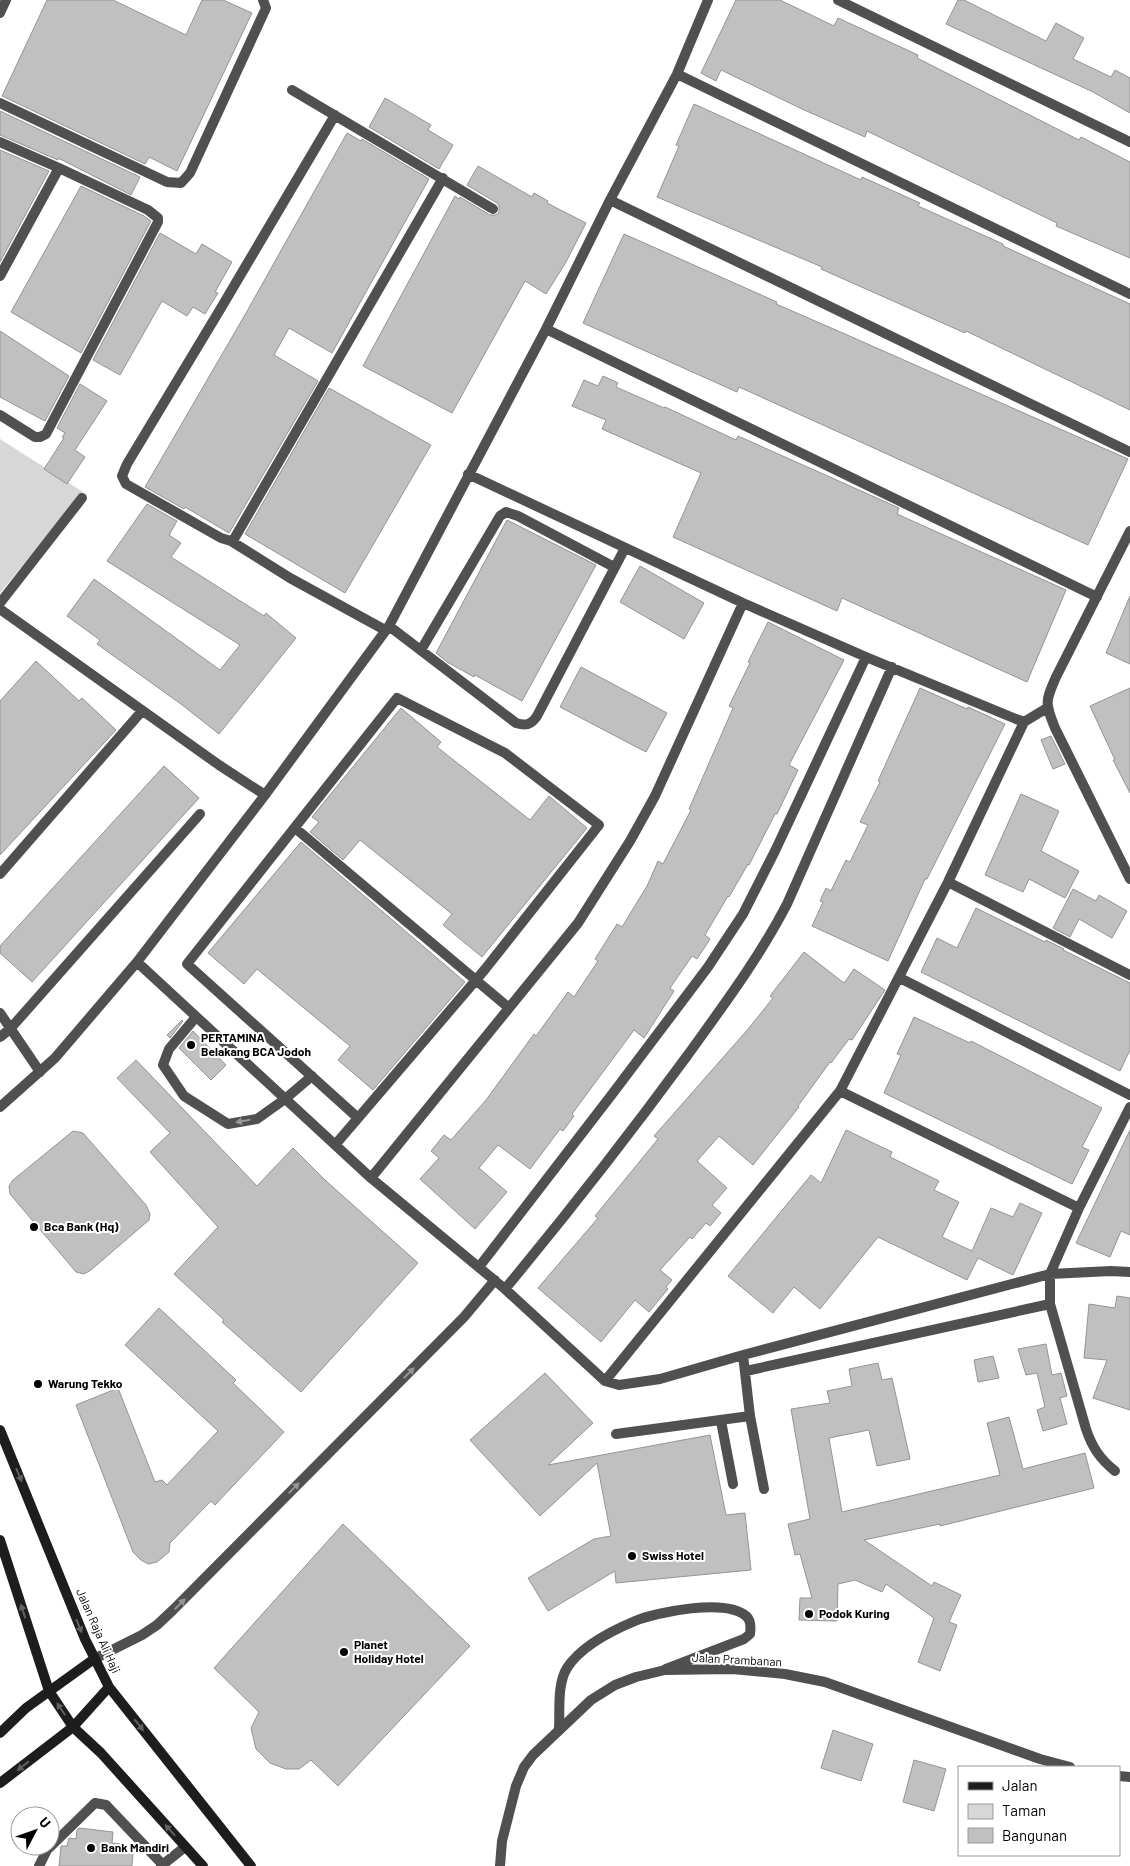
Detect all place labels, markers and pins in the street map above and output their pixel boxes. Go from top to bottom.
place label: PERTAMINA Belakang BCA Jodoh [201,1030,311,1058]
marker: PERTAMINA Belakang BCA Jodoh [185,1039,197,1051]
place label: Bca Bank (Hq) [44,1219,119,1233]
marker: Bca Bank (Hq) [28,1221,40,1233]
place label: Warung Tekko [48,1376,123,1390]
marker: Warung Tekko [32,1378,44,1390]
place label: Swiss Hotel [642,1548,704,1562]
marker: Swiss Hotel [626,1550,638,1562]
place label: Podok Kuring [819,1606,890,1620]
marker: Podok Kuring [803,1608,815,1620]
place label: Planet Holiday Hotel [354,1637,424,1665]
marker: Planet Holiday Hotel [338,1646,350,1658]
place label: Bank Mandiri [101,1840,169,1854]
marker: Bank Mandiri [85,1842,97,1854]

